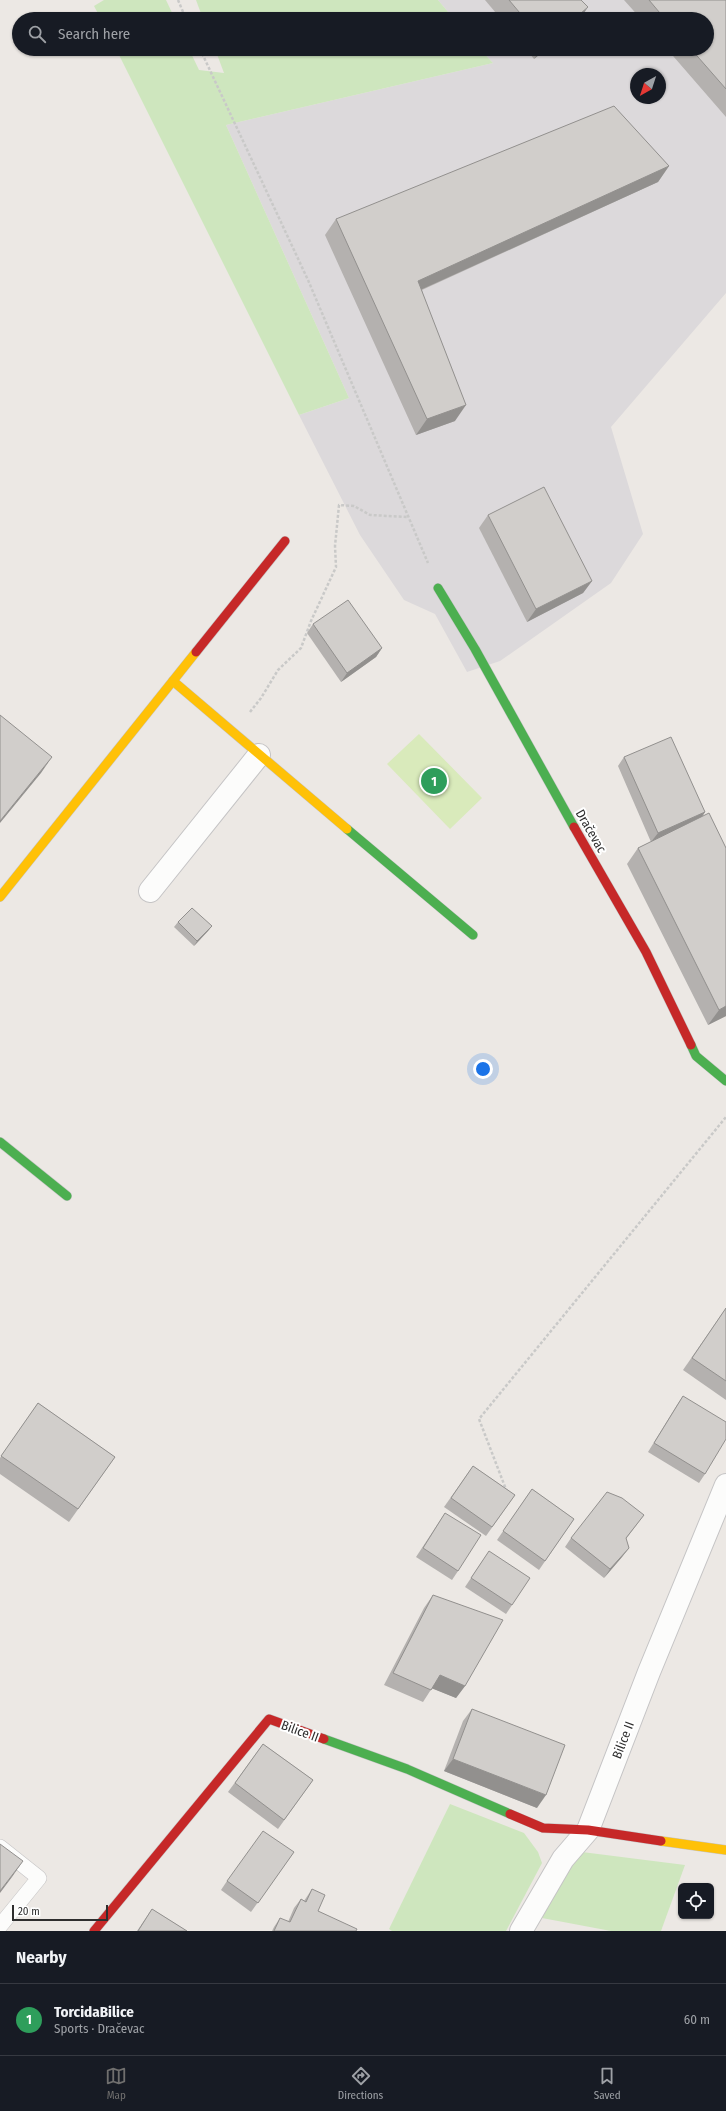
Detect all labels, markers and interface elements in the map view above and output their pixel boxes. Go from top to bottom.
search box [12,12,714,56]
icon: search [26,23,48,45]
text: Search here [58,25,130,43]
north arrow [630,68,666,104]
pin: 1 [421,766,447,796]
street label: Dračevac [573,807,610,856]
your location [473,1059,493,1079]
street label: Bilice II [279,1717,321,1745]
street label: Bilice II [609,1719,637,1761]
map controls [678,1883,714,1919]
button: locate [678,1883,714,1919]
scale bar [12,1903,108,1922]
text: 20 m [18,1905,40,1918]
text: Nearby [16,1947,67,1968]
text: TorcidaBilice [54,2003,134,2021]
text: 1 [26,2012,32,2027]
text: 60 m [684,2012,710,2027]
text: Sports · Dračevac [54,2021,145,2036]
tab: Map [105,2065,127,2102]
tab: Directions [338,2065,383,2102]
tab: Saved [594,2065,621,2102]

